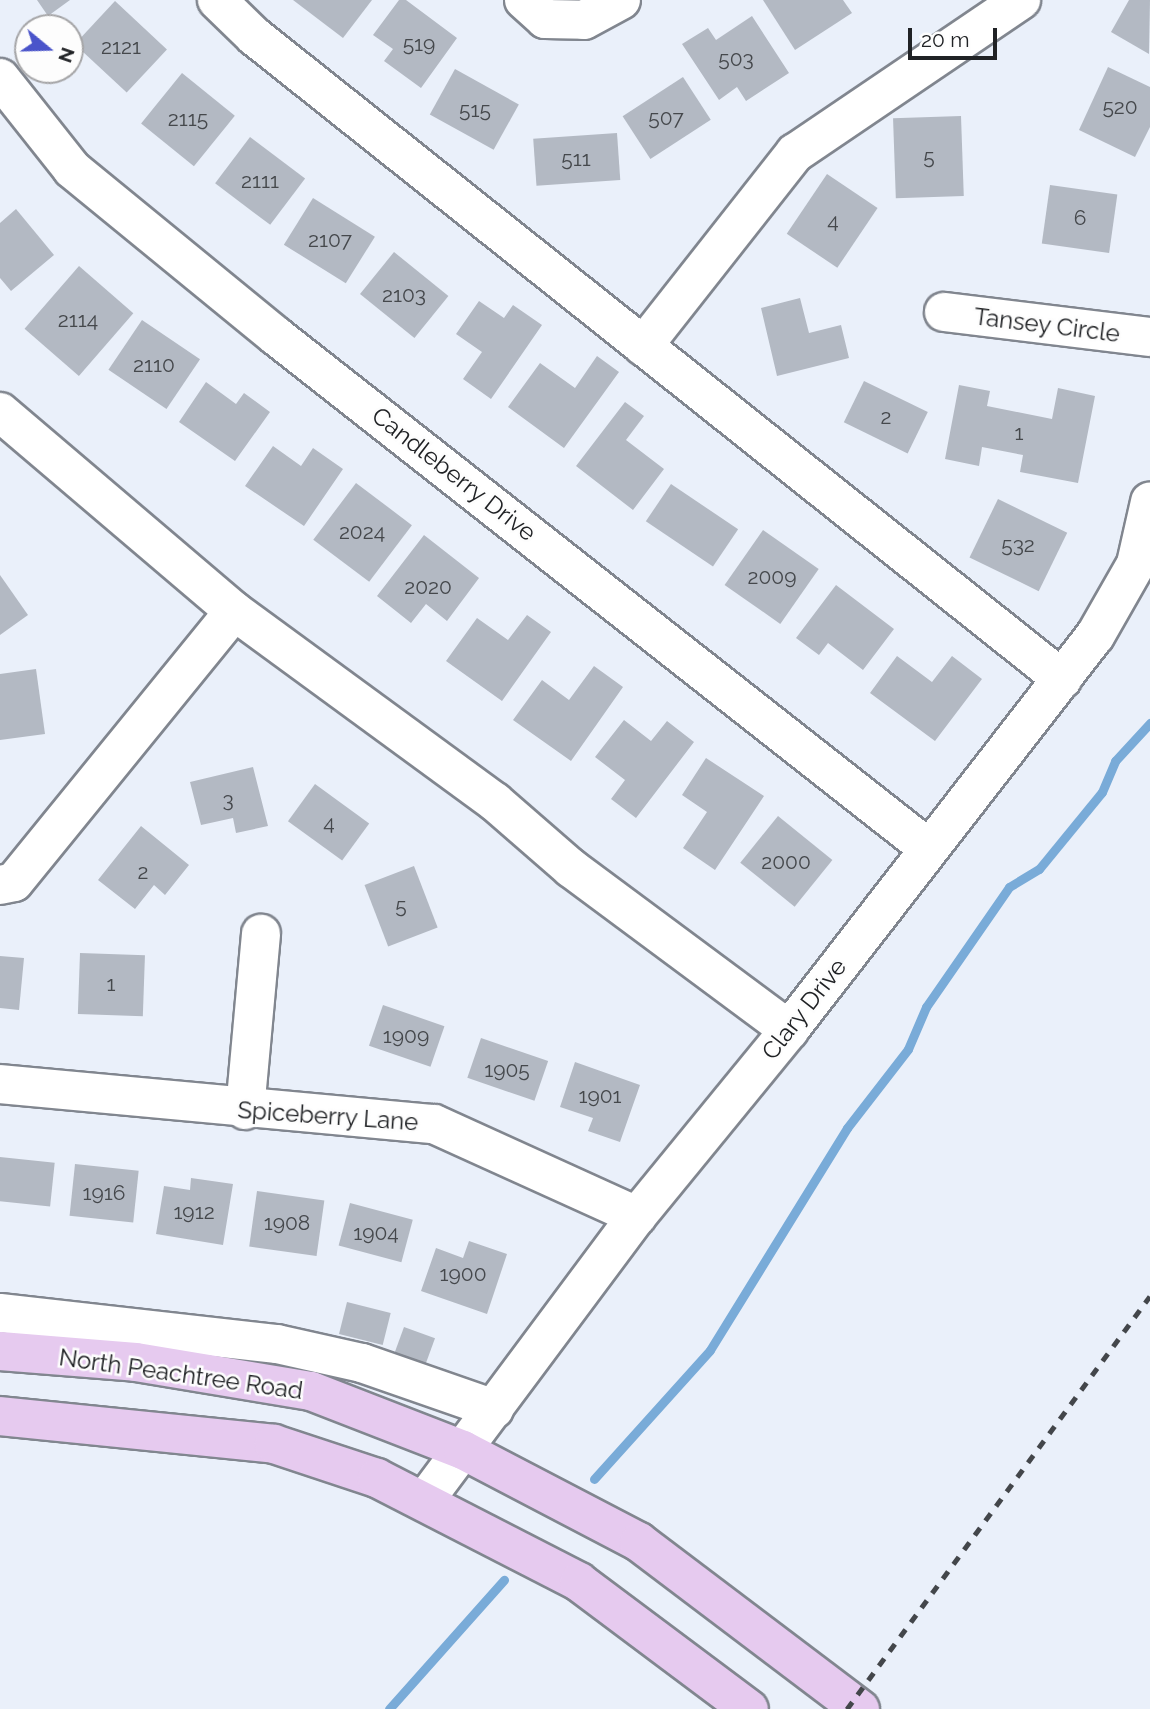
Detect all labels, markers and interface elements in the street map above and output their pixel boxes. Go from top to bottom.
north arrow [14,14,84,84]
scale bar [912,14,1001,58]
text: 20 m [921,27,969,52]
house number: 519 [403,31,435,57]
house number: 2121 [101,34,141,60]
text: N [54,45,80,66]
house number: 503 [718,46,754,72]
house number: 520 [1102,94,1138,120]
house number: 515 [459,97,491,123]
house number: 507 [648,105,684,131]
house number: 2115 [168,106,208,132]
house number: 5 [923,144,935,170]
house number: 511 [561,146,591,172]
house number: 2111 [241,168,279,194]
house number: 6 [1074,205,1086,231]
house number: 4 [827,208,839,234]
house number: 2107 [308,227,352,253]
house number: 2103 [382,282,426,308]
street label: Tansey Circle [972,302,1122,348]
house number: 2114 [58,307,98,333]
house number: 2110 [133,352,175,378]
street label: Candleberry Drive [366,401,542,547]
house number: 2 [881,404,891,430]
house number: 1 [1015,420,1023,446]
house number: 2024 [339,519,385,545]
house number: 532 [1001,532,1035,558]
house number: 2009 [748,564,796,590]
house number: 2020 [404,574,452,600]
house number: 3 [222,787,234,813]
house number: 4 [323,810,335,836]
house number: 2000 [761,849,811,875]
house number: 2 [138,859,148,885]
house number: 5 [395,893,407,919]
street label: Clary Drive [755,953,853,1065]
house number: 1 [107,971,115,997]
house number: 1909 [383,1023,429,1049]
house number: 1905 [484,1057,530,1083]
house number: 1901 [578,1083,622,1109]
street label: Spiceberry Lane [236,1095,420,1137]
house number: 1916 [83,1180,125,1206]
house number: 1912 [173,1199,215,1225]
house number: 1908 [264,1210,310,1236]
house number: 1904 [353,1220,399,1246]
house number: 1900 [440,1261,486,1287]
street label: North Peachtree Road [57,1343,305,1405]

